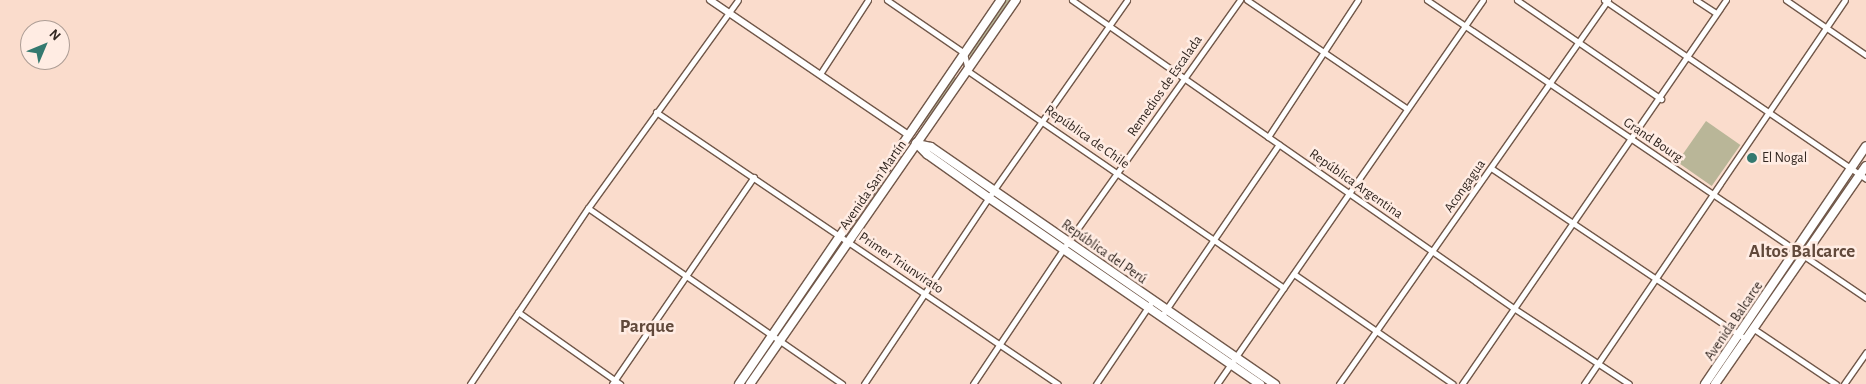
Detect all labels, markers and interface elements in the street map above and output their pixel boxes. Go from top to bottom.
north arrow [20,20,70,70]
text: N [47,27,63,43]
street label: Remedios de Escalada [1124,32,1206,140]
street label: República de Chile [1041,101,1133,173]
street label: Grand Bourg [1620,114,1686,166]
street label: Avenida San Martín [836,137,910,233]
street label: República Argentina [1306,145,1406,223]
place label: El Nogal [1762,150,1807,166]
marker: El Nogal [1746,152,1758,164]
street label: Acongagua [1441,156,1489,216]
street label: República del Perú [1058,216,1150,288]
street label: Primer Triunvirato [855,228,947,298]
district label: Altos Balcarce [1749,241,1855,263]
street label: Avenida Balcarce [1701,278,1767,364]
district label: Parque [620,316,674,338]

